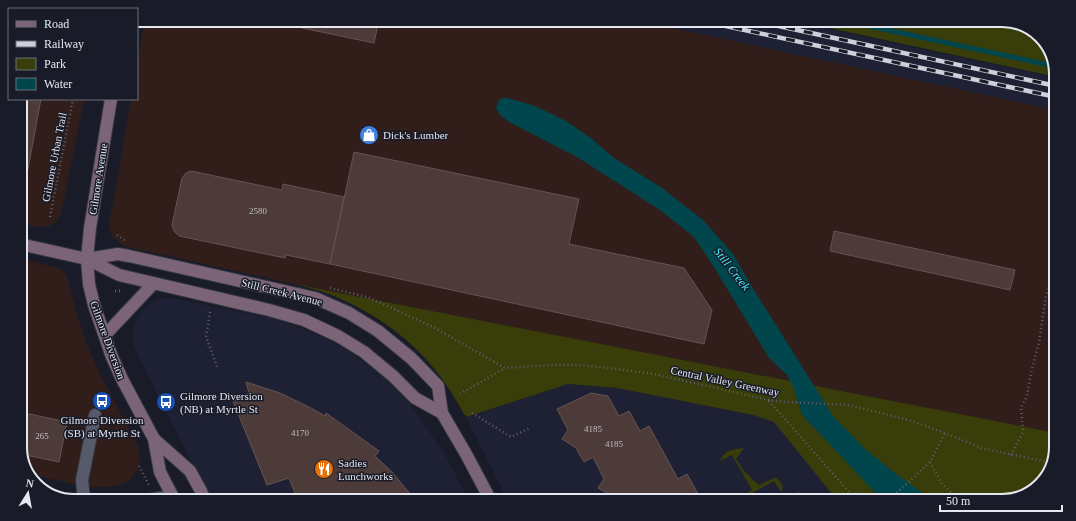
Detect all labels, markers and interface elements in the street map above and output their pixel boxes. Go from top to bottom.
legend [8,8,138,100]
text: Road [44,17,69,31]
text: Railway [44,37,84,51]
text: Park [44,57,66,71]
text: Water [44,77,72,91]
street label: Gilmore Urban Trail [39,111,69,203]
shop icon: Dick's Lumber [358,124,380,146]
place label: Dick's Lumber [383,129,449,141]
street label: Gilmore Avenue [86,142,110,216]
house number: 2580 [249,206,268,216]
water label: Still Creek [711,245,753,294]
street label: Still Creek Avenue [240,276,324,308]
street label: Gilmore Diversion [88,299,128,381]
street label: Central Valley Greenway [669,364,781,399]
bus stop icon: Gilmore Diversion (SB) at Myrtle St [91,390,113,412]
place label: Gilmore Diversion (NB) at Myrtle St [180,390,263,416]
bus stop icon: Gilmore Diversion (NB) at Myrtle St [155,391,177,413]
place label: Gilmore Diversion (SB) at Myrtle St [61,414,144,440]
house number: 4185 [584,424,603,434]
house number: 4170 [291,428,310,438]
house number: 265 [35,431,49,441]
house number: 4185 [605,439,624,449]
place label: Sadies Lunchworks [338,457,393,482]
restaurant icon: Sadies Lunchworks [313,458,335,480]
north arrow [8,473,48,513]
text: N [25,477,35,490]
scale bar [940,487,1062,513]
text: 50 m [946,494,971,508]

